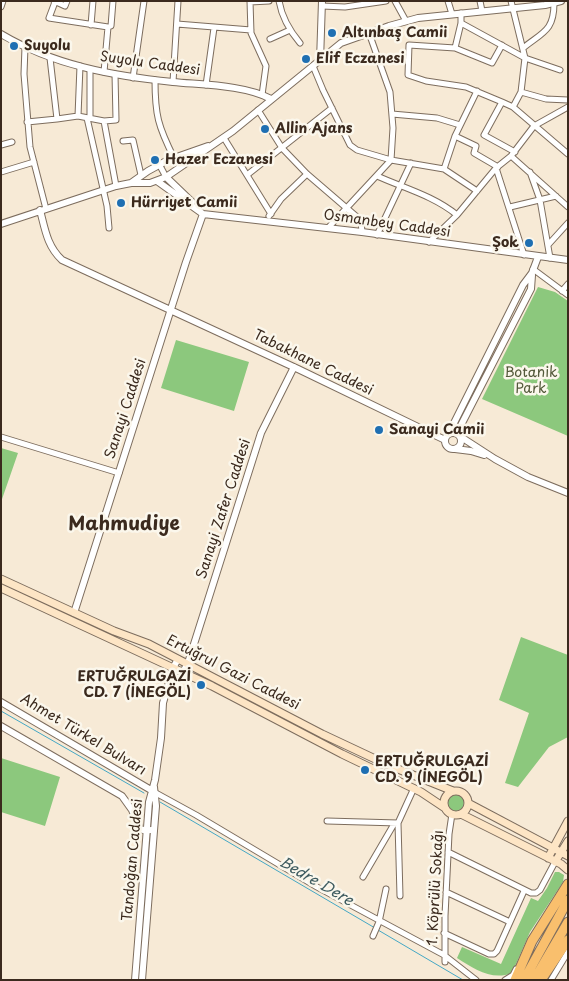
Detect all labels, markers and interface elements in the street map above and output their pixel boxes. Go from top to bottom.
place label: Altınbaş Camii [342,25,447,41]
marker: Altınbaş Camii [326,27,338,39]
place label: Suyolu [24,38,70,54]
marker: Suyolu [8,40,20,52]
street label: Suyolu Caddesi [99,49,201,79]
place label: Elif Eczanesi [316,51,405,67]
marker: Elif Eczanesi [300,53,312,65]
place label: Allin Ajans [275,121,352,137]
marker: Allin Ajans [259,123,271,135]
place label: Hazer Eczanesi [165,152,273,168]
marker: Hazer Eczanesi [149,154,161,166]
place label: Hürriyet Camii [131,195,237,211]
marker: Hürriyet Camii [115,197,127,209]
street label: Osmanbey Caddesi [322,207,452,241]
place label: Şok [492,235,519,251]
marker: Şok [523,237,535,249]
street label: Tabakhane Caddesi [250,327,376,399]
street label: Sanayi Caddesi [102,357,150,461]
park label: Botanik Park [504,365,558,398]
place label: Sanayi Camii [389,422,484,438]
marker: Sanayi Camii [373,424,385,436]
street label: Sanayi Zafer Caddesi [193,437,255,581]
district label: Mahmudiye [68,514,180,536]
street label: Ertuğrul Gazi Caddesi [164,632,302,714]
place label: ERTUĞRULGAZİ CD. 7 (İNEGÖL) [77,669,191,702]
marker: ERTUĞRULGAZİ CD. 7 (İNEGÖL) [195,679,207,691]
street label: Ahmet Türkel Bulvarı [17,691,149,779]
place label: ERTUĞRULGAZİ CD. 9 (İNEGÖL) [375,754,489,786]
marker: ERTUĞRULGAZİ CD. 9 (İNEGÖL) [359,764,371,776]
street label: Tandoğan Caddesi [119,798,147,922]
street label: 1. Köprülü Sokağı [425,830,447,946]
water label: Bedre Dere [276,854,356,910]

